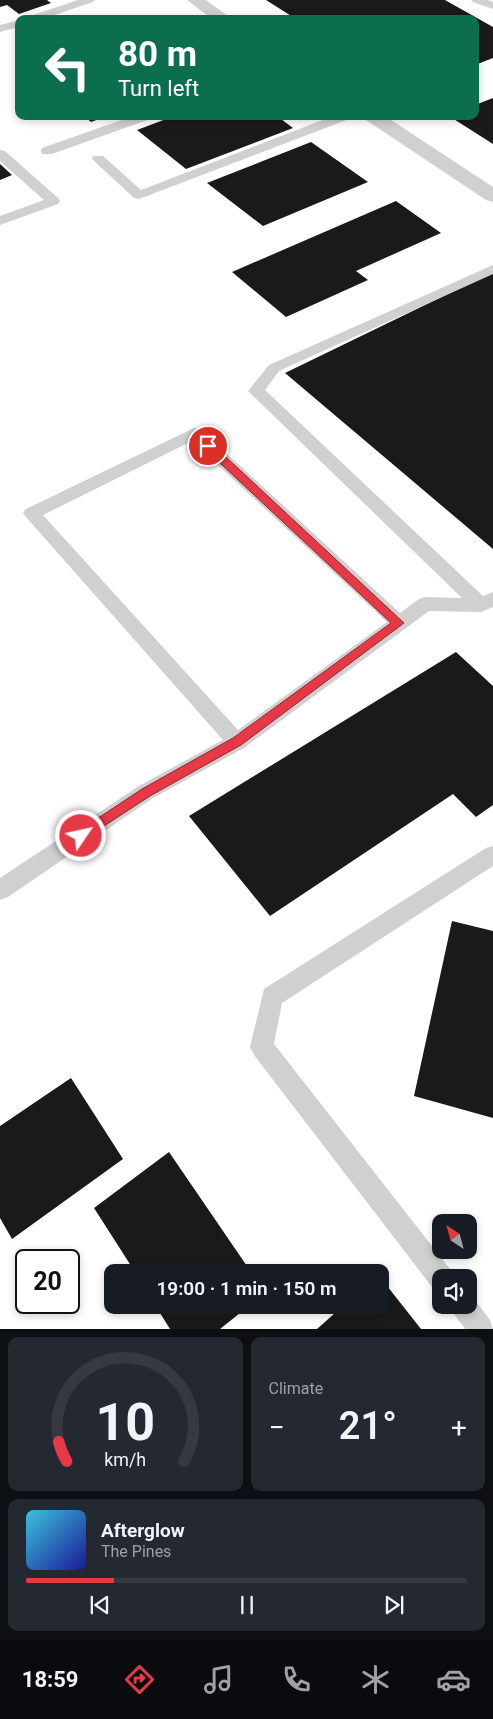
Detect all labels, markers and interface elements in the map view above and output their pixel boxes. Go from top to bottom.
text: 80 m [118,34,197,75]
icon: left [35,35,100,100]
text: Turn left [118,76,199,101]
pin [187,425,229,467]
icon: arrive [194,432,222,460]
position arrow [54,809,106,861]
north arrow [432,1214,478,1259]
map controls [432,1214,477,1314]
speed limit sign: 20 [15,1249,80,1314]
button: sound [432,1269,477,1314]
text: 19:00 · 1 min · 150 m [156,1277,337,1300]
text: Climate [269,1379,323,1398]
text: 10 [95,1392,155,1453]
text: 21° [339,1404,397,1448]
text: − [269,1411,285,1444]
text: + [451,1411,467,1444]
text: km/h [104,1449,146,1470]
text: Afterglow [101,1519,185,1542]
text: The Pines [101,1542,171,1561]
icon: previous [86,1591,114,1619]
icon: pause [233,1591,261,1619]
icon: next [380,1591,408,1619]
icon: directions [122,1662,157,1697]
icon: music [201,1662,236,1697]
icon: phone [279,1662,314,1697]
icon: climate [358,1662,393,1697]
icon: car [436,1662,471,1697]
text: 18:59 [22,1667,78,1692]

